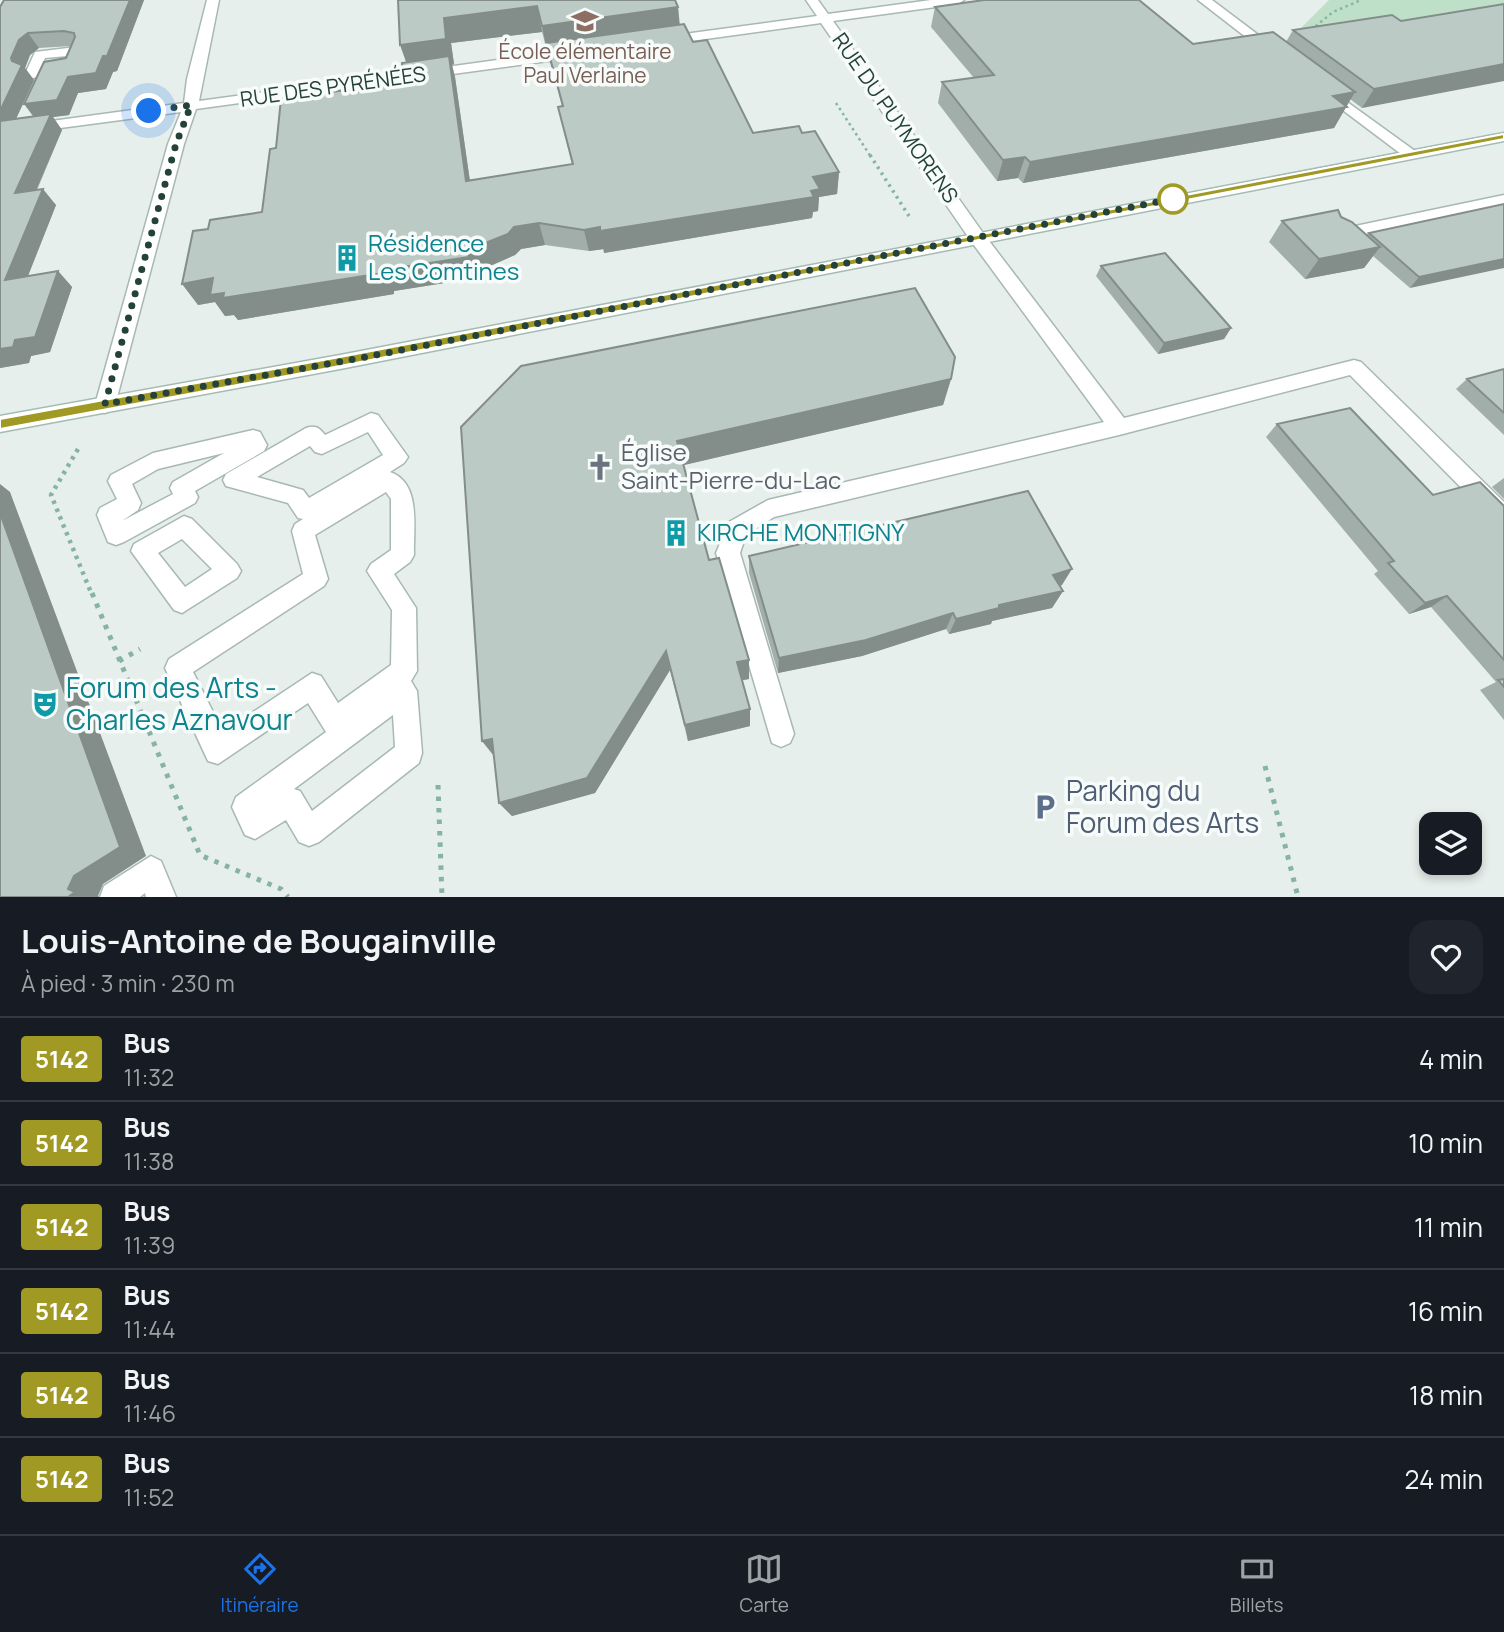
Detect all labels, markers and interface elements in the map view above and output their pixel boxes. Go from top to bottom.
school or university icon: École élémentaire Paul Verlaine [570,6,600,36]
street label: RUE DU PUYMORENS [827,27,965,208]
place label: École élémentaire Paul Verlaine [498,37,672,89]
street label: RUE DES PYRÉNÉES [238,59,427,113]
your location [131,93,166,128]
unlabelled marker [1158,184,1188,214]
place label: Résidence Les Comtines [368,226,519,287]
building icon: Résidence Les Comtines [332,243,362,273]
place label: Église Saint-Pierre-du-Lac [621,435,841,496]
church icon: Église Saint-Pierre-du-Lac [585,452,615,482]
place label: KIRCHE MONTIGNY [697,515,905,548]
building icon: KIRCHE MONTIGNY [661,518,691,548]
place label: Forum des Arts - Charles Aznavour [66,668,293,738]
theatre icon: Forum des Arts - Charles Aznavour [30,689,60,719]
place label: Parking du Forum des Arts [1066,771,1259,841]
parking icon: Parking du Forum des Arts [1030,792,1060,822]
map controls [1419,812,1482,875]
button: layers [1419,812,1482,875]
text: Louis-Antoine de Bougainville [21,918,496,963]
button: heart [1409,920,1483,994]
text: À pied · 3 min · 230 m [21,967,235,999]
text: Bus [123,1025,170,1061]
text: 4 min [1419,1041,1483,1077]
text: 5142 [35,1042,88,1075]
text: 11:32 [123,1061,174,1093]
text: Bus [123,1109,170,1145]
text: 10 min [1408,1125,1483,1161]
text: 5142 [35,1126,88,1159]
text: 11:38 [123,1145,174,1177]
text: Bus [123,1193,170,1229]
text: 11 min [1414,1209,1483,1245]
text: 5142 [35,1210,88,1243]
text: 11:39 [123,1229,175,1261]
text: Bus [123,1277,170,1313]
text: 16 min [1408,1293,1483,1329]
text: 5142 [35,1294,88,1327]
text: 11:44 [123,1313,176,1345]
text: Bus [123,1361,170,1397]
text: 18 min [1409,1377,1483,1413]
text: 5142 [35,1378,88,1411]
text: 11:46 [123,1397,176,1429]
text: Bus [123,1445,170,1481]
text: 24 min [1405,1461,1483,1497]
text: 5142 [35,1462,88,1495]
text: 11:52 [123,1481,174,1513]
tab: Itinéraire [220,1550,299,1618]
tab: Carte [740,1550,789,1618]
tab: Billets [1230,1550,1283,1618]

